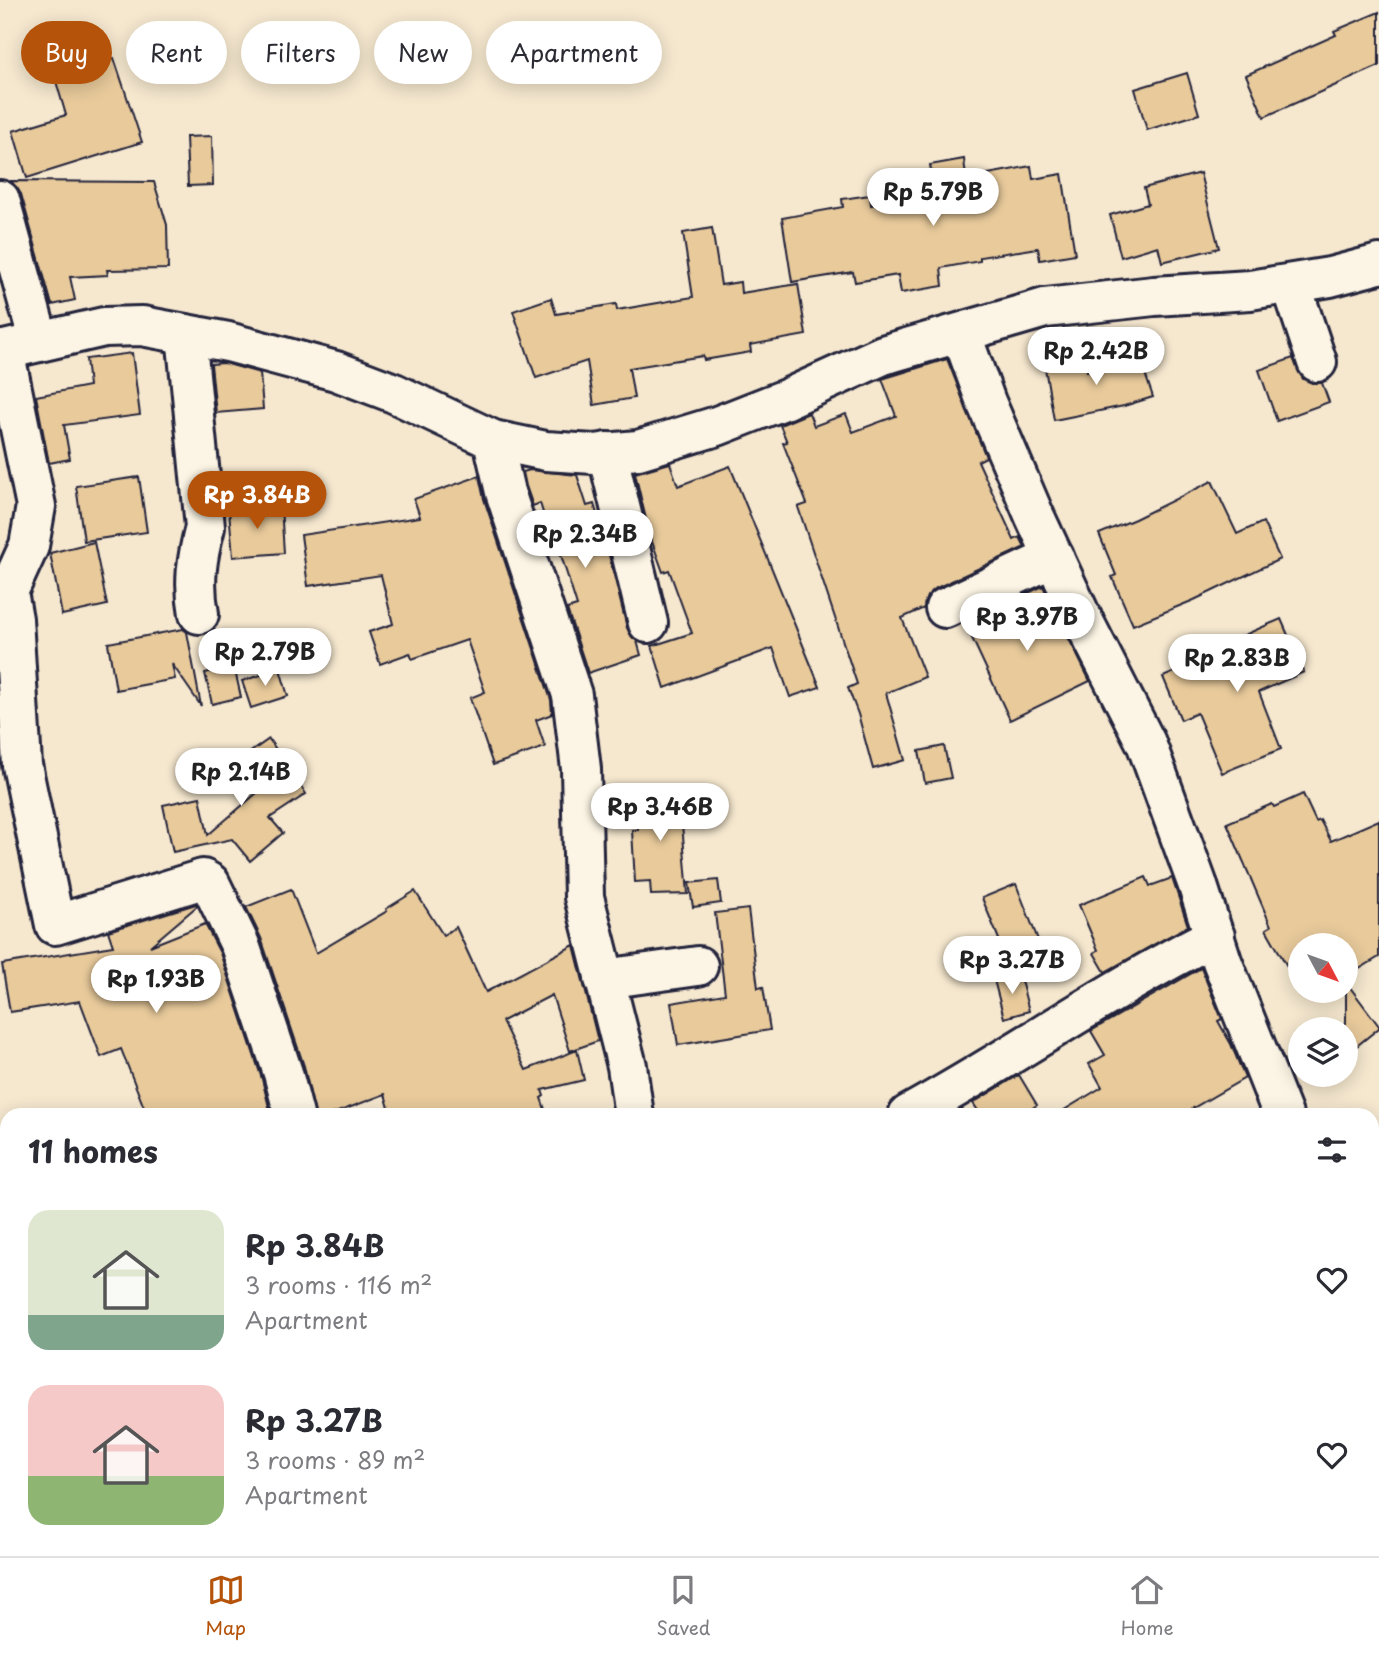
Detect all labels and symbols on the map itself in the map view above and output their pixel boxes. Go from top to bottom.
pin: Rp 5.79B [861,168,1005,228]
pin: Rp 2.42B [1024,328,1168,387]
pin: Rp 3.84B [185,472,329,531]
pin: Rp 2.34B [513,510,657,570]
pin: Rp 3.97B [955,594,1099,653]
pin: Rp 2.79B [193,628,337,688]
pin: Rp 2.83B [1165,634,1309,694]
pin: Rp 2.14B [169,748,313,808]
pin: Rp 3.46B [588,784,732,843]
north arrow [1288,933,1358,1003]
pin: Rp 3.27B [940,936,1084,996]
pin: Rp 1.93B [84,956,228,1015]

